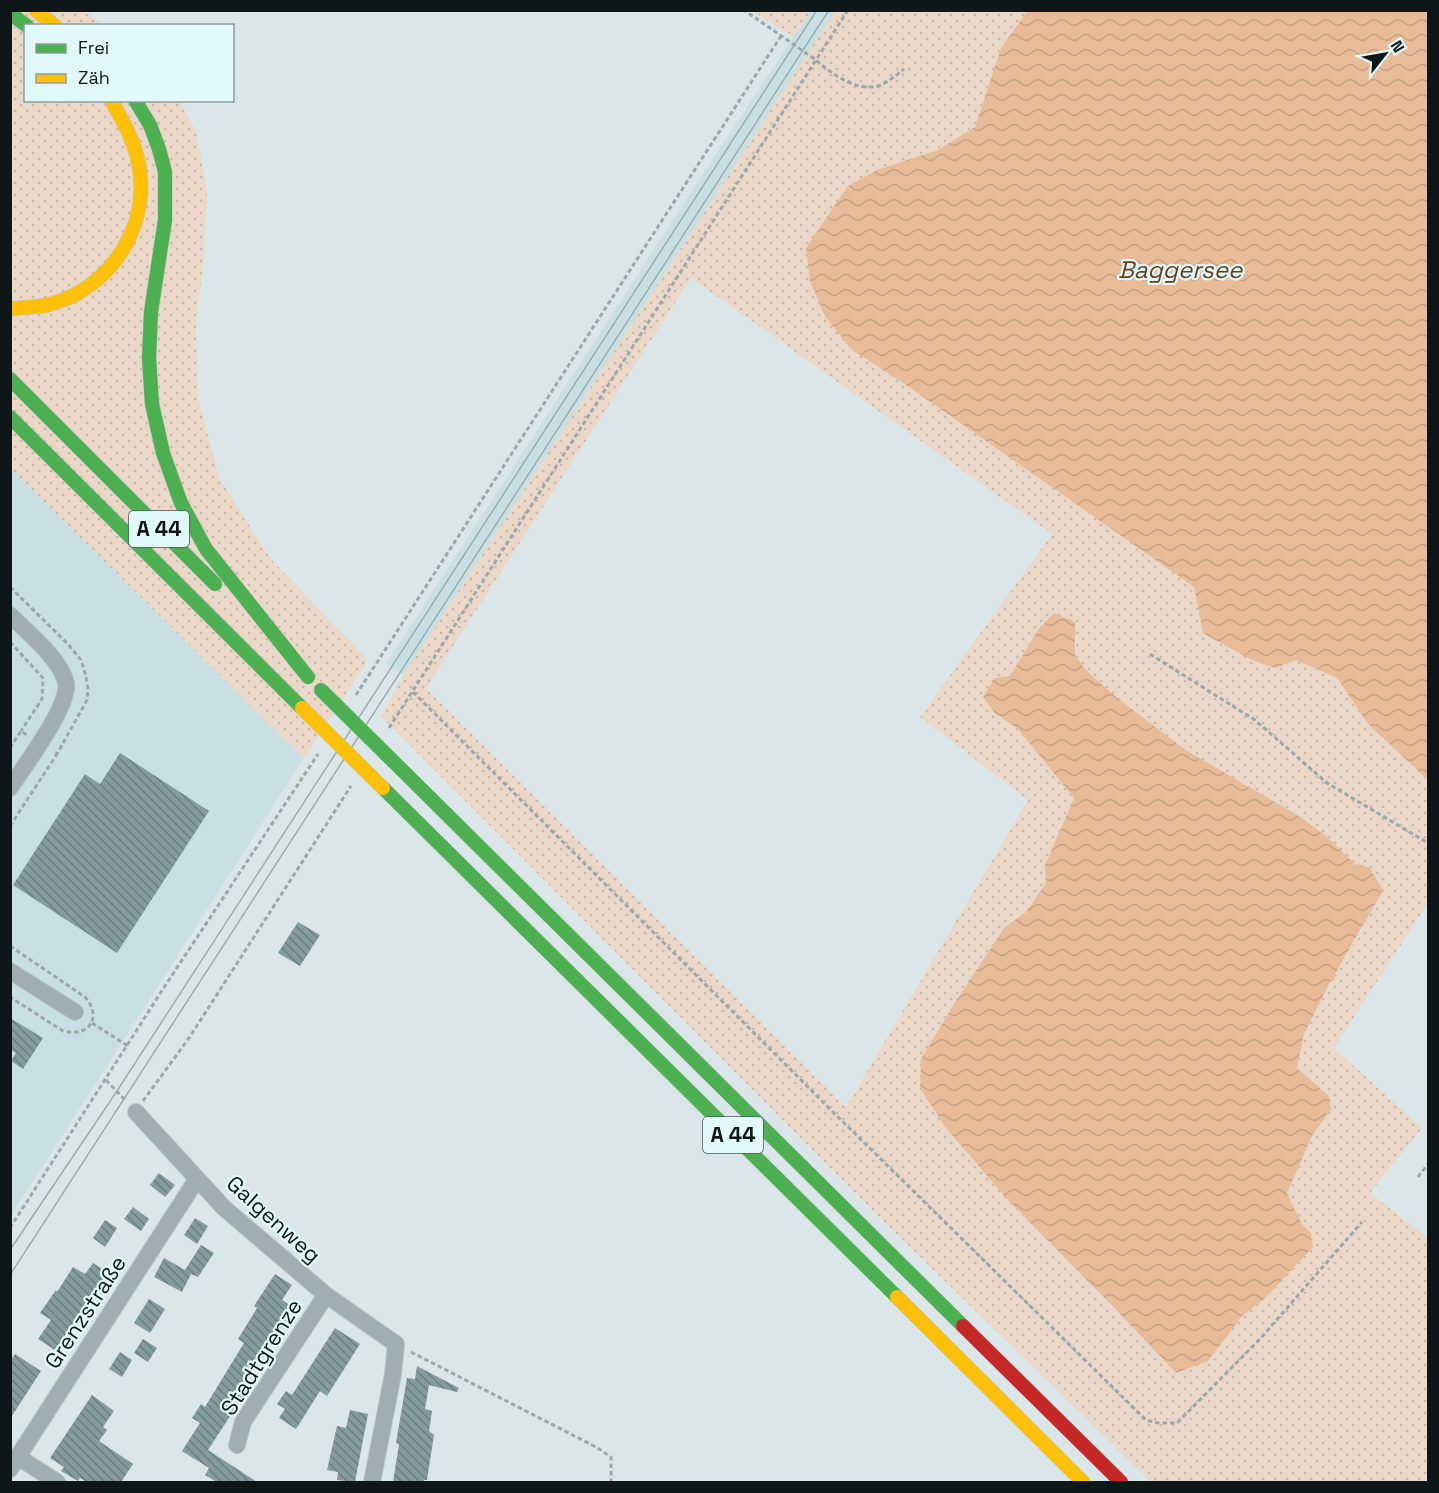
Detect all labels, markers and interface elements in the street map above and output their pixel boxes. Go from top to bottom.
legend [24,24,234,102]
north arrow [1355,24,1415,84]
text: Frei [78,36,109,59]
text: N [1386,37,1409,57]
text: Zäh [78,66,110,89]
water label: Baggersee [1118,254,1243,285]
road number: A 44 [129,511,189,547]
road number: A 44 [703,1117,763,1153]
street label: Galgenweg [221,1169,327,1269]
street label: Grenzstraße [38,1250,132,1374]
street label: Stadtgrenze [214,1293,308,1421]

